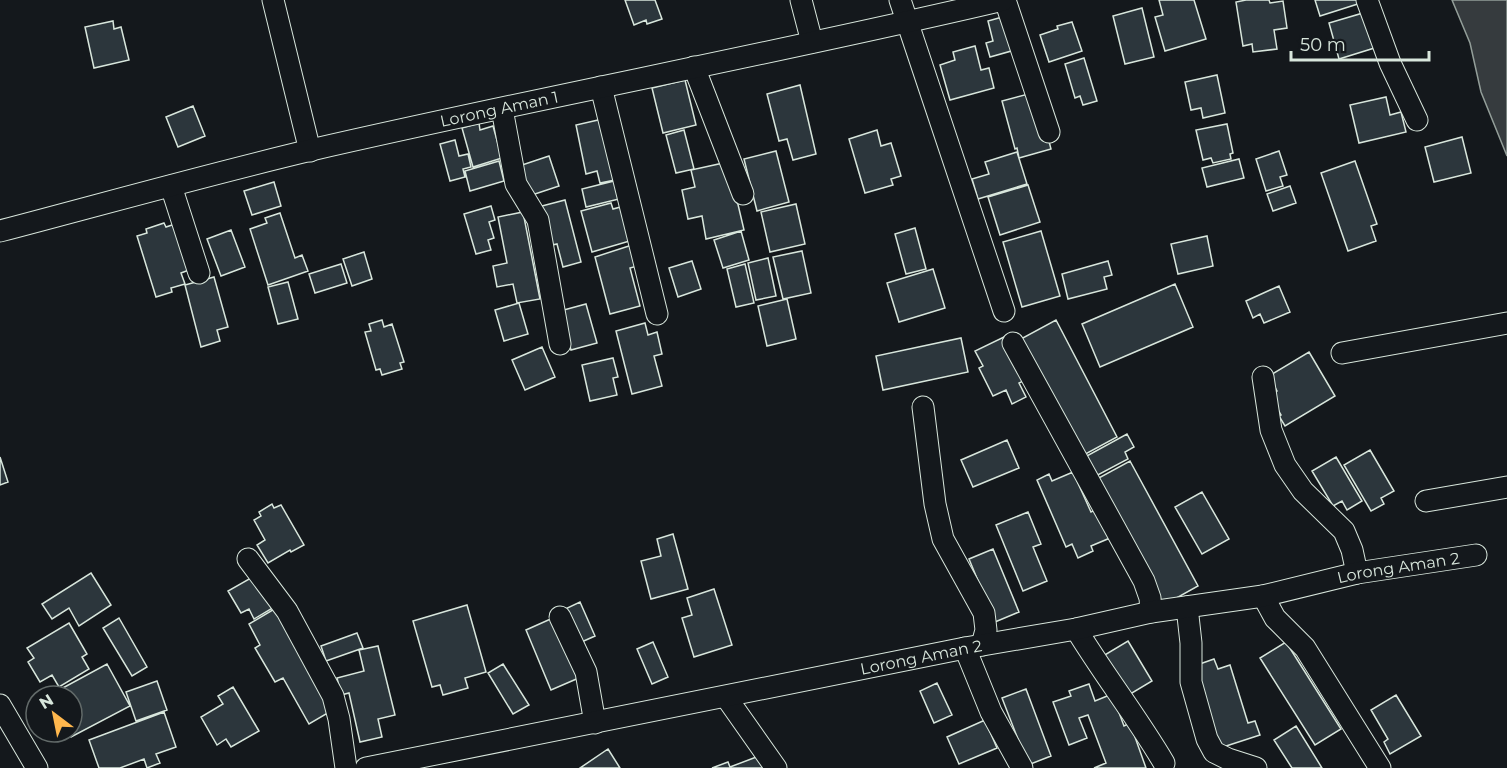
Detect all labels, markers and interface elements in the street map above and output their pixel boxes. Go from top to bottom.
scale bar [1291,24,1429,62]
text: 50 m [1300,34,1346,56]
street label: Lorong Aman 1 [438,87,560,131]
street label: Lorong Aman 2 [1335,549,1461,588]
street label: Lorong Aman 2 [859,636,983,679]
north arrow [24,684,84,744]
text: N [36,690,57,713]

